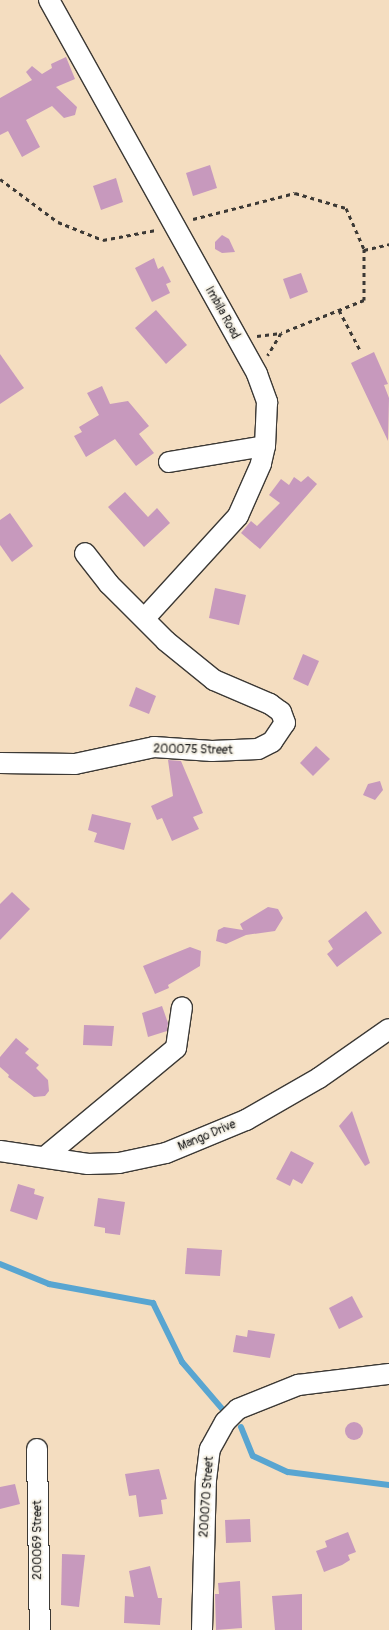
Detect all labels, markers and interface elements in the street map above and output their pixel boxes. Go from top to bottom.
street label: Imbila Road [202,284,242,342]
street label: 200075 Street [153,742,233,758]
street label: Mango Drive [176,1117,238,1155]
street label: 200070 Street [197,1456,217,1538]
street label: 200069 Street [31,1500,45,1580]

